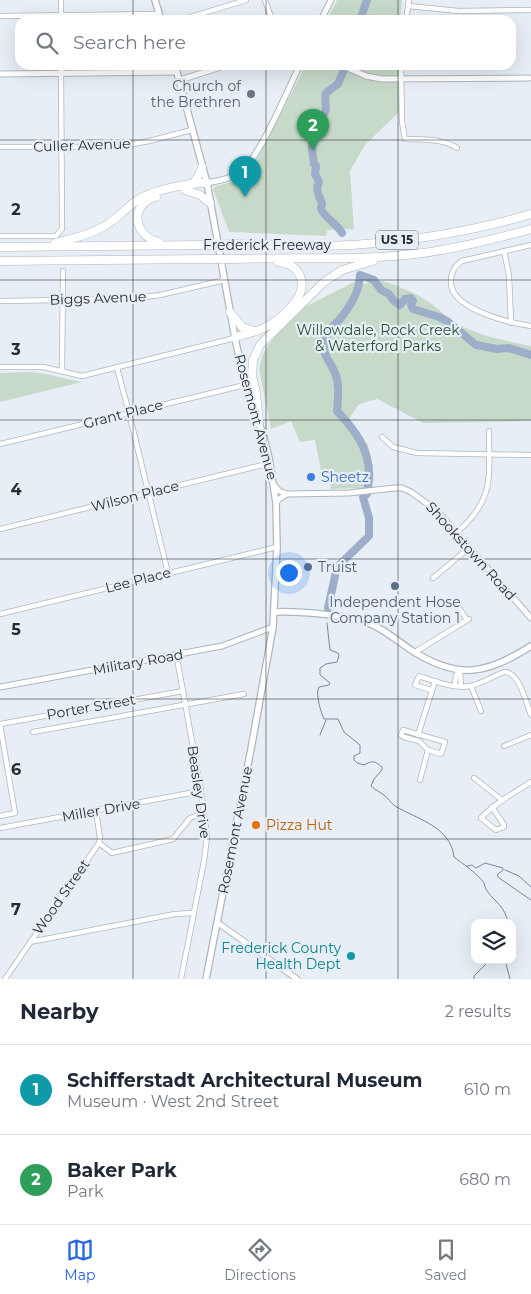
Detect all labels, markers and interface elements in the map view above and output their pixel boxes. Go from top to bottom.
search box [15,15,516,70]
icon: search [33,29,61,57]
text: Search here [73,31,186,54]
place label: Church of the Brethren [151,77,242,111]
marker: Church of the Brethren [245,88,257,100]
pin: 2 [297,109,329,150]
street label: Culler Avenue [33,134,131,156]
pin: 1 [229,156,261,197]
text: 2 [11,200,21,219]
road number: US 15 [376,230,418,250]
street label: Frederick Freeway [203,236,332,254]
street label: Biggs Avenue [49,287,147,309]
park label: Willowdale, Rock Creek & Waterford Parks [296,321,460,355]
text: 3 [10,340,21,359]
street label: Rosemont Avenue [231,352,281,482]
street label: Grant Place [81,395,165,433]
place label: Sheetz [321,468,369,486]
marker: Sheetz [305,471,317,483]
street label: Wilson Place [89,476,181,516]
text: 4 [10,480,22,499]
street label: Shookstown Road [422,498,520,604]
place label: Truist [318,558,357,576]
your location [276,560,302,586]
marker: Truist [302,561,314,573]
street label: Lee Place [103,563,173,597]
marker: Independent Hose Company Station 1 [389,580,401,592]
place label: Independent Hose Company Station 1 [329,593,461,627]
text: 5 [11,620,21,639]
street label: Military Road [91,645,185,679]
street label: Porter Street [45,690,137,724]
street label: Beasley Drive [184,744,214,840]
text: 6 [11,760,21,779]
street label: Rosemont Avenue [214,765,256,895]
street label: Miller Drive [60,794,142,826]
place label: Pizza Hut [266,816,333,834]
marker: Pizza Hut [250,819,262,831]
street label: Wood Street [28,856,94,938]
text: 7 [11,900,21,919]
map controls [471,919,516,964]
button: layers [471,919,516,964]
place label: Frederick County Health Dept [221,939,341,973]
marker: Frederick County Health Dept [345,950,357,962]
text: Nearby [20,999,99,1024]
text: 2 results [445,1002,511,1021]
text: Schifferstadt Architectural Museum [67,1069,422,1092]
text: 1 [33,1080,39,1099]
text: 610 m [464,1080,511,1099]
text: Museum · West 2nd Street [67,1092,279,1111]
text: Baker Park [67,1159,177,1182]
text: 2 [31,1170,41,1189]
text: 680 m [459,1170,511,1189]
text: Park [67,1182,104,1201]
tab: Map [64,1236,95,1284]
tab: Directions [224,1236,296,1284]
tab: Saved [425,1236,467,1284]

